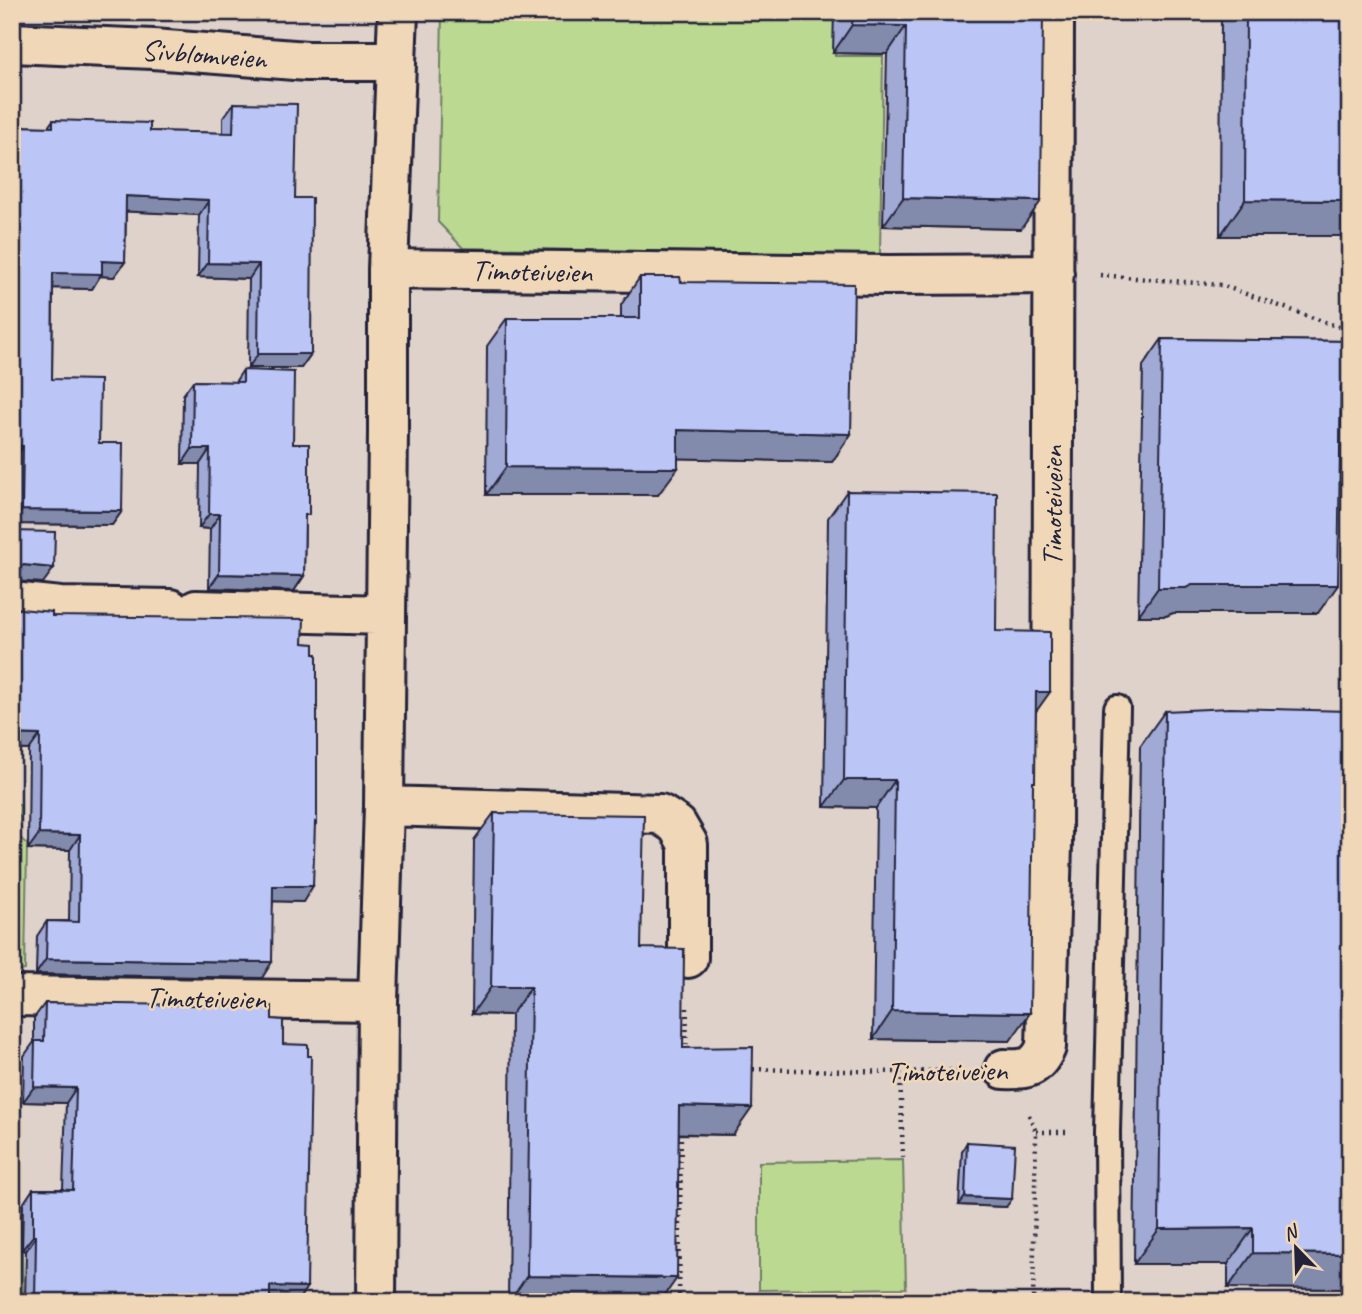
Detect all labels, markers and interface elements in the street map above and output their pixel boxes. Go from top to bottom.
street label: Sivblomveien [140,31,269,77]
street label: Timoteiveien [471,251,594,291]
street label: Timoteiveien [1033,444,1071,566]
street label: Timoteiveien [145,978,268,1018]
street label: Timoteiveien [886,1051,1009,1091]
north arrow [1260,1212,1330,1282]
text: N [1280,1219,1303,1247]

